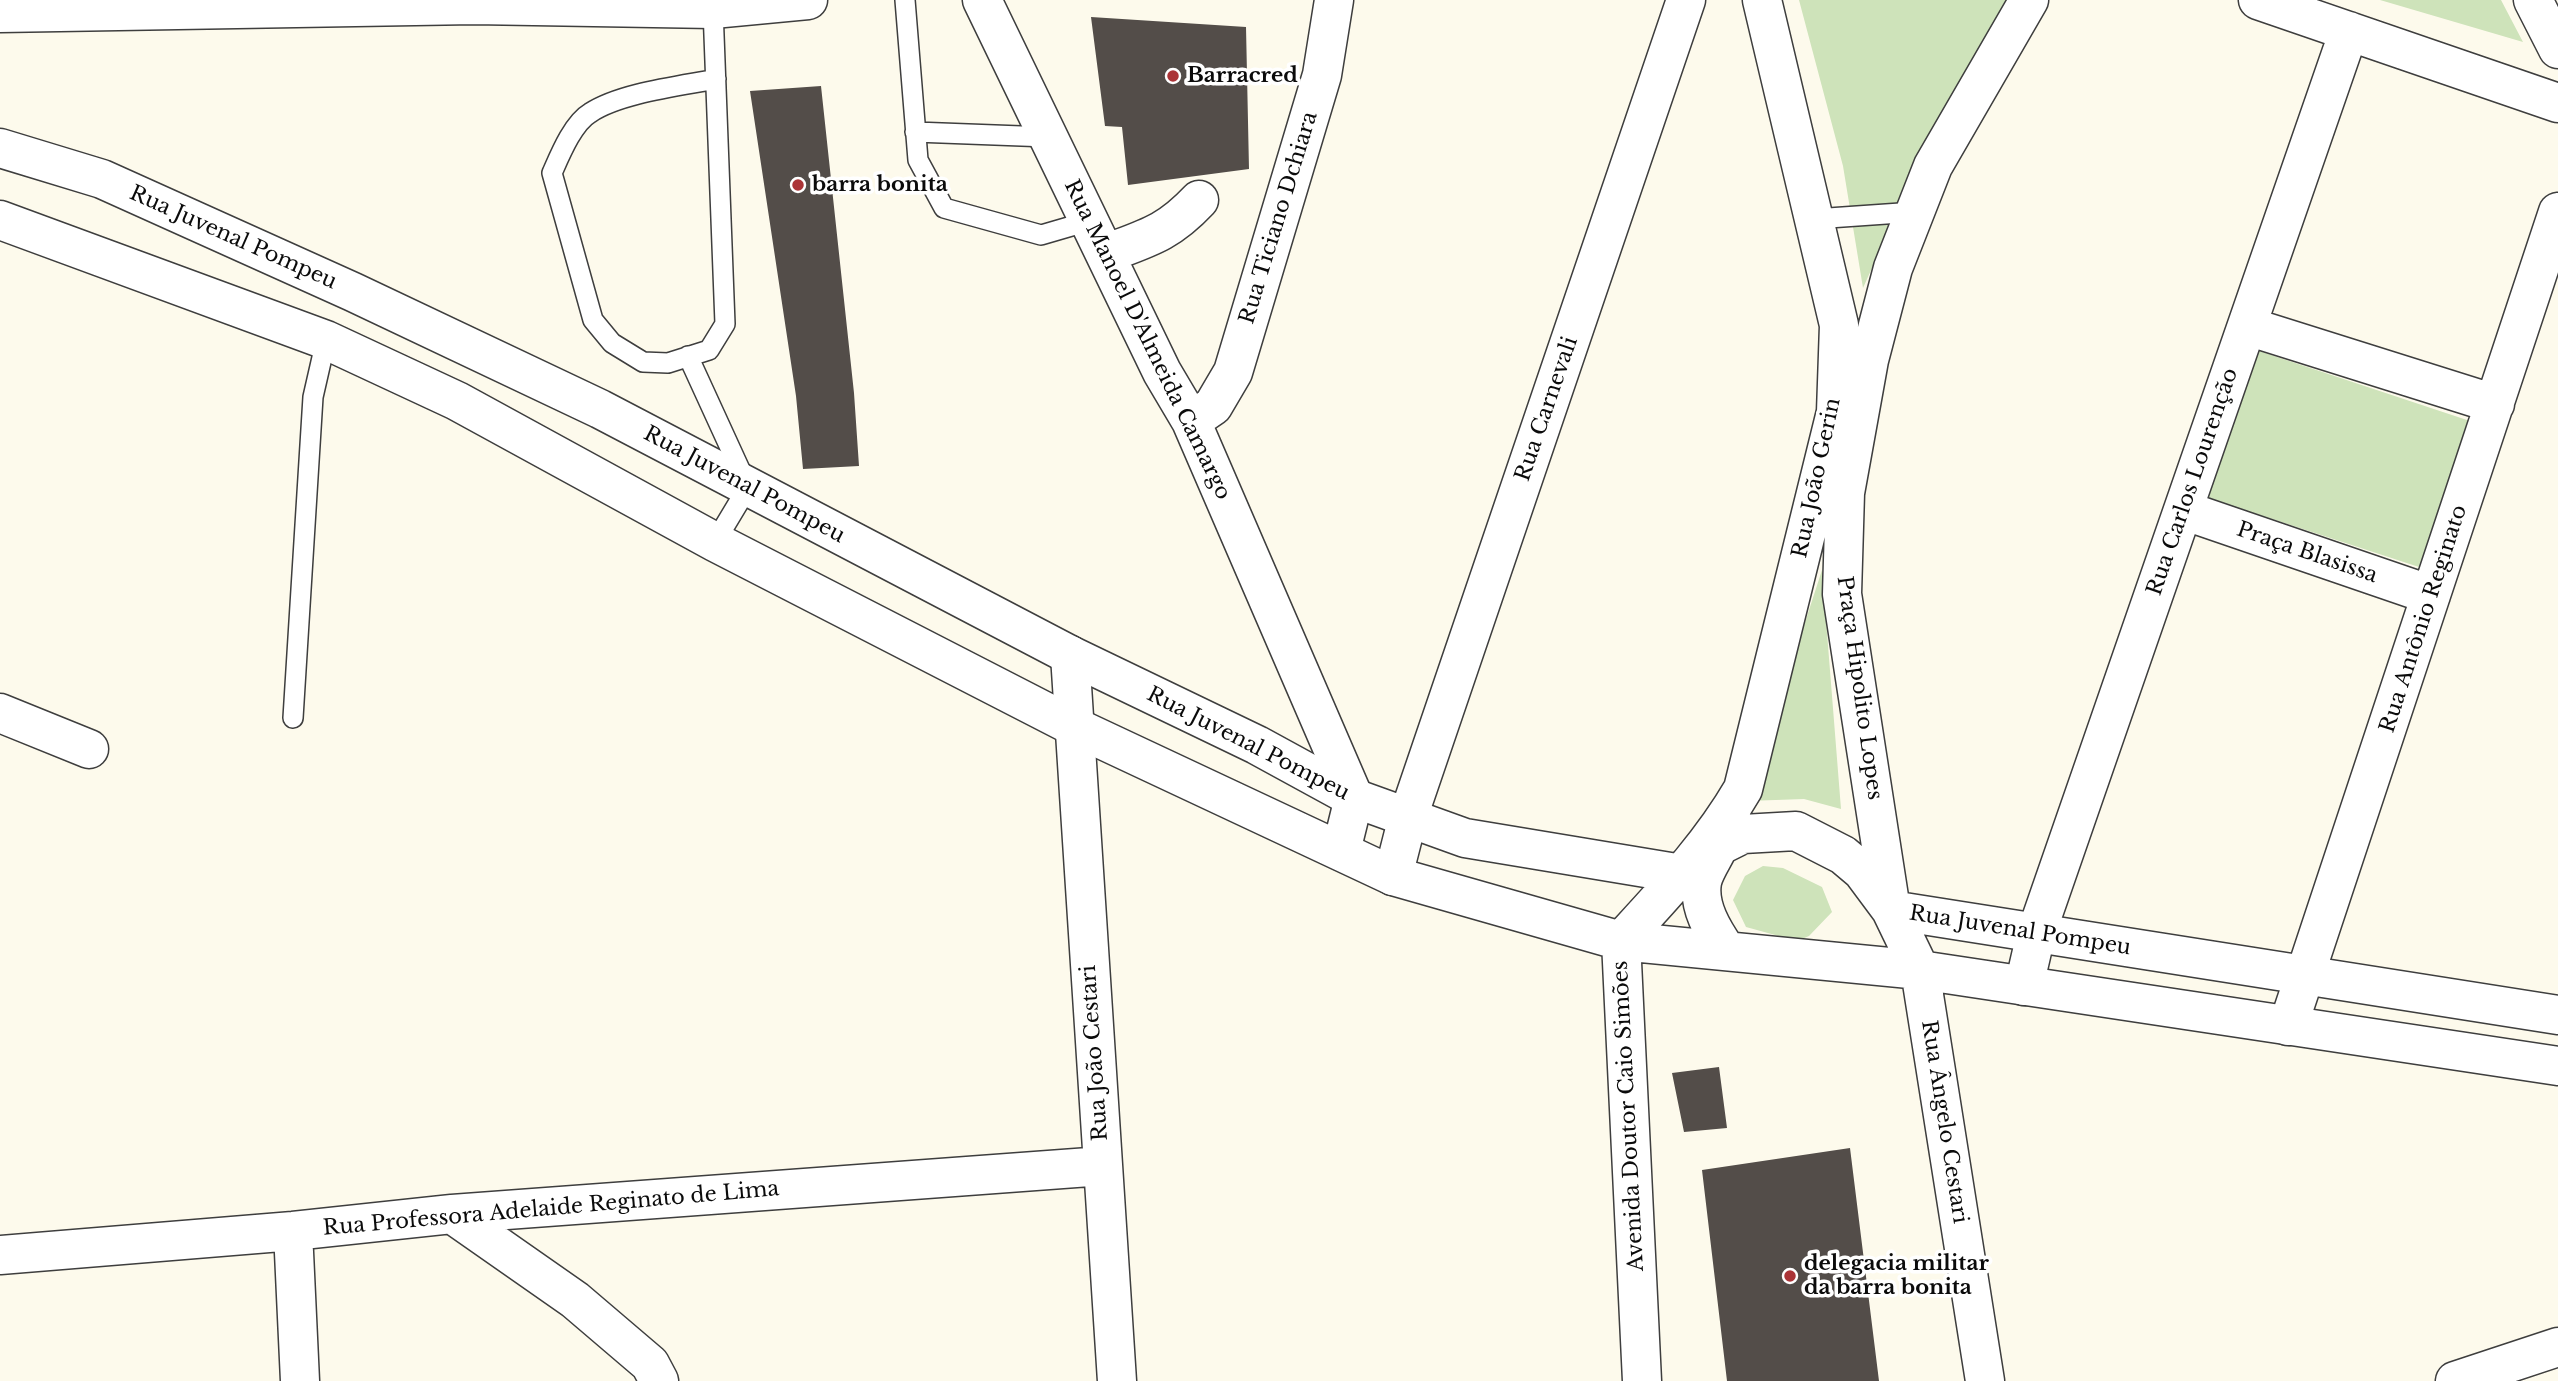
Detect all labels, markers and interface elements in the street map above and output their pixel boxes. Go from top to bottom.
place label: Barracred [1187,63,1298,89]
marker: Barracred [1165,68,1181,84]
street label: Rua Ticiano Dchiara [1235,109,1323,327]
place label: barra bonita [812,172,948,198]
street label: Rua Manoel D'Almeida Camargo [1058,176,1236,504]
marker: barra bonita [790,177,806,193]
street label: Rua Juvenal Pompeu [126,181,340,295]
street label: Rua Carnevali [1510,333,1584,485]
street label: Rua Carlos Lourenção [2142,365,2244,599]
street label: Rua João Gerin [1788,396,1846,560]
street label: Rua Juvenal Pompeu [639,421,849,549]
street label: Rua Antônio Reginato [2375,502,2473,736]
street label: Praça Blasissa [2233,517,2381,589]
street label: Praça Hipolito Lopes [1831,574,1887,802]
street label: Rua Juvenal Pompeu [1143,682,1353,806]
street label: Rua Juvenal Pompeu [1907,901,2133,961]
street label: Avenida Doutor Caio Simões [1608,960,1650,1272]
street label: Rua João Cestari [1076,964,1114,1142]
street label: Rua Ângelo Cestari [1916,1019,1972,1225]
street label: Rua Professora Adelaide Reginato de Lima [322,1176,780,1242]
place label: delegacia militar da barra bonita [1804,1251,1989,1301]
marker: delegacia militar da barra bonita [1782,1268,1798,1284]

